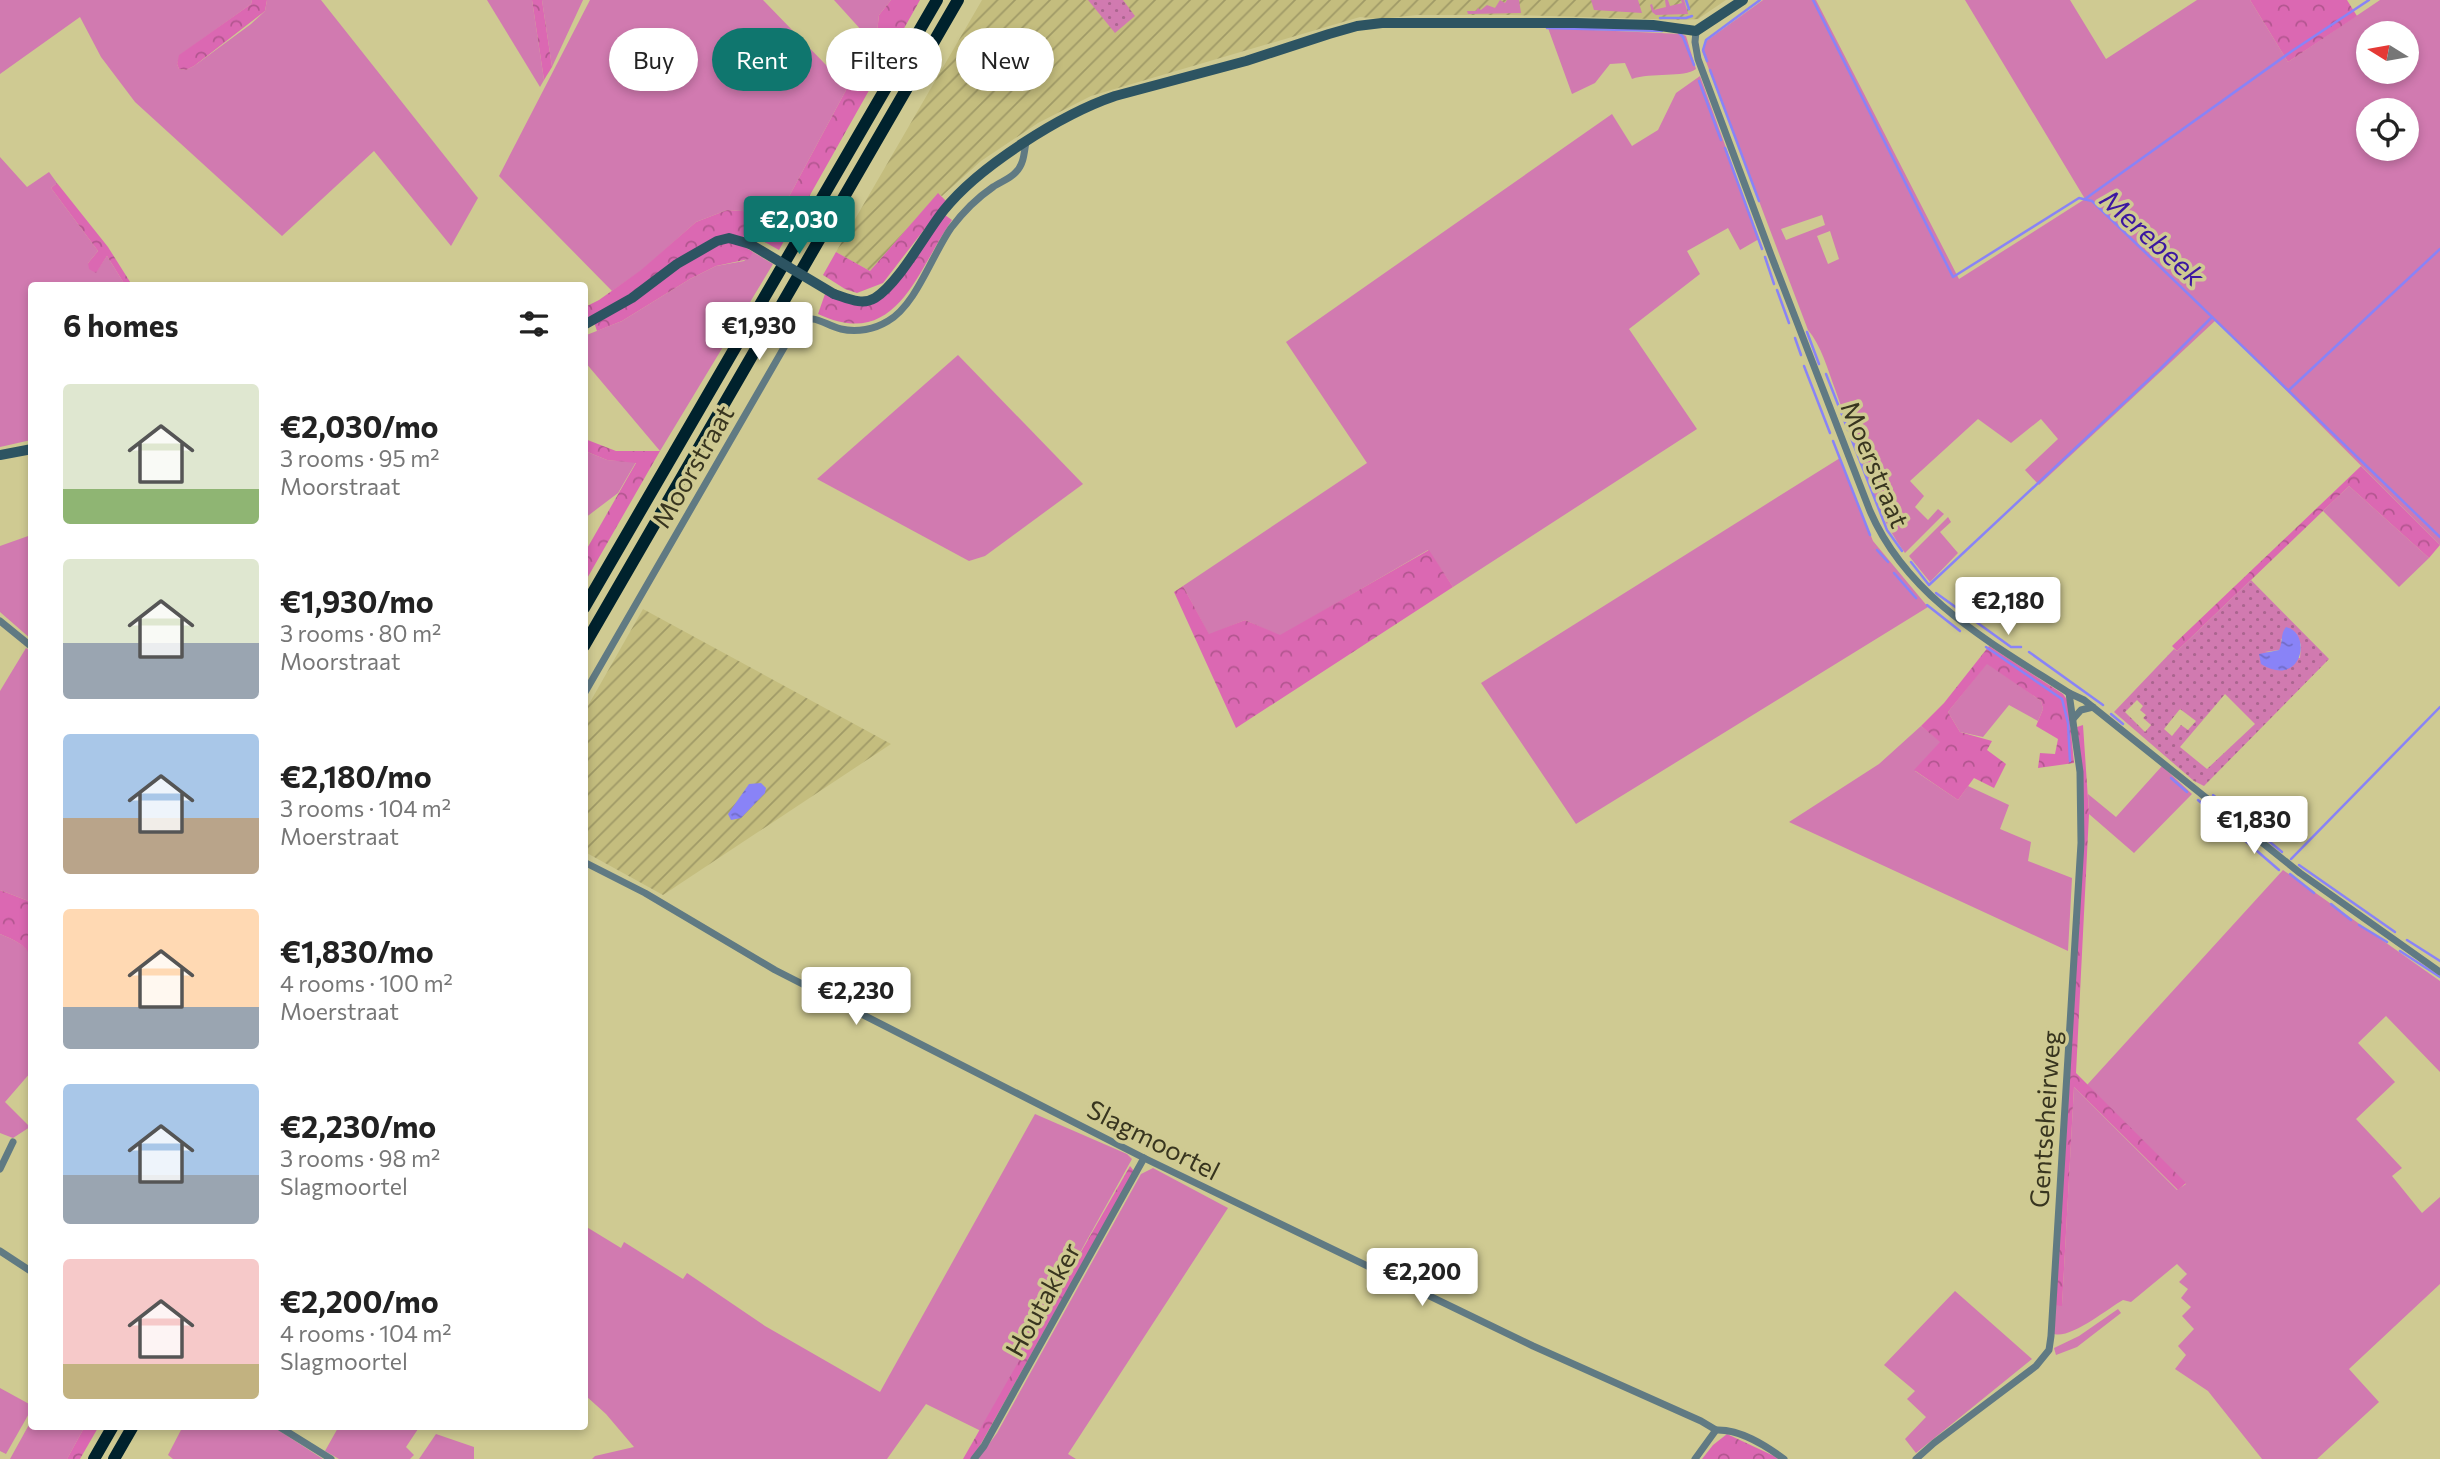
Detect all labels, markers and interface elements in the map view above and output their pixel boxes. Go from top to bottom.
north arrow [2356,21,2418,84]
map controls [2356,21,2419,161]
chip: Buy [609,28,698,91]
chip: Rent [712,28,812,91]
chip: Filters [826,28,942,91]
chip: New [956,28,1054,91]
button: locate [2356,98,2419,161]
water label: Merebeek [2094,181,2213,293]
pin: €2,030 [742,196,856,256]
text: €2,030 [760,205,838,233]
pin: €1,930 [702,302,816,362]
icon: filters [515,305,553,343]
text: 6 homes [63,306,178,343]
text: €1,930 [722,311,796,339]
street label: Moerstraat [1835,396,1917,532]
street label: Moorstraat [645,399,739,533]
text: €2,030/mo [280,407,439,444]
icon: home [119,412,203,496]
text: 3 rooms · 95 m² [280,444,439,472]
text: Moorstraat [280,472,401,500]
pin: €2,180 [1951,578,2065,637]
text: €1,930/mo [280,582,434,619]
text: €2,180 [1971,586,2045,614]
icon: home [119,587,203,671]
text: 3 rooms · 80 m² [280,619,441,647]
text: Moorstraat [280,647,401,675]
text: €2,180/mo [280,757,432,794]
icon: home [119,762,203,846]
text: 3 rooms · 104 m² [280,794,451,822]
pin: €1,830 [2197,796,2311,856]
text: €1,830 [2217,805,2291,833]
text: Moerstraat [280,822,399,850]
text: €1,830/mo [280,932,434,969]
icon: home [119,937,203,1021]
pin: €2,230 [799,968,913,1027]
text: 4 rooms · 100 m² [280,969,453,997]
text: €2,230 [818,976,894,1004]
text: Moerstraat [280,997,399,1025]
street label: Gentseheirweg [2022,1029,2066,1209]
street label: Slagmoortel [1083,1092,1225,1186]
text: €2,230/mo [280,1107,436,1144]
icon: home [119,1112,203,1196]
text: 3 rooms · 98 m² [280,1144,440,1172]
text: Slagmoortel [280,1172,408,1200]
street label: Houtakker [998,1237,1086,1361]
pin: €2,200 [1365,1248,1479,1308]
text: €2,200 [1383,1257,1461,1285]
text: €2,200/mo [280,1282,439,1319]
icon: home [119,1287,203,1371]
text: 4 rooms · 104 m² [280,1319,452,1347]
text: Slagmoortel [280,1347,408,1375]

